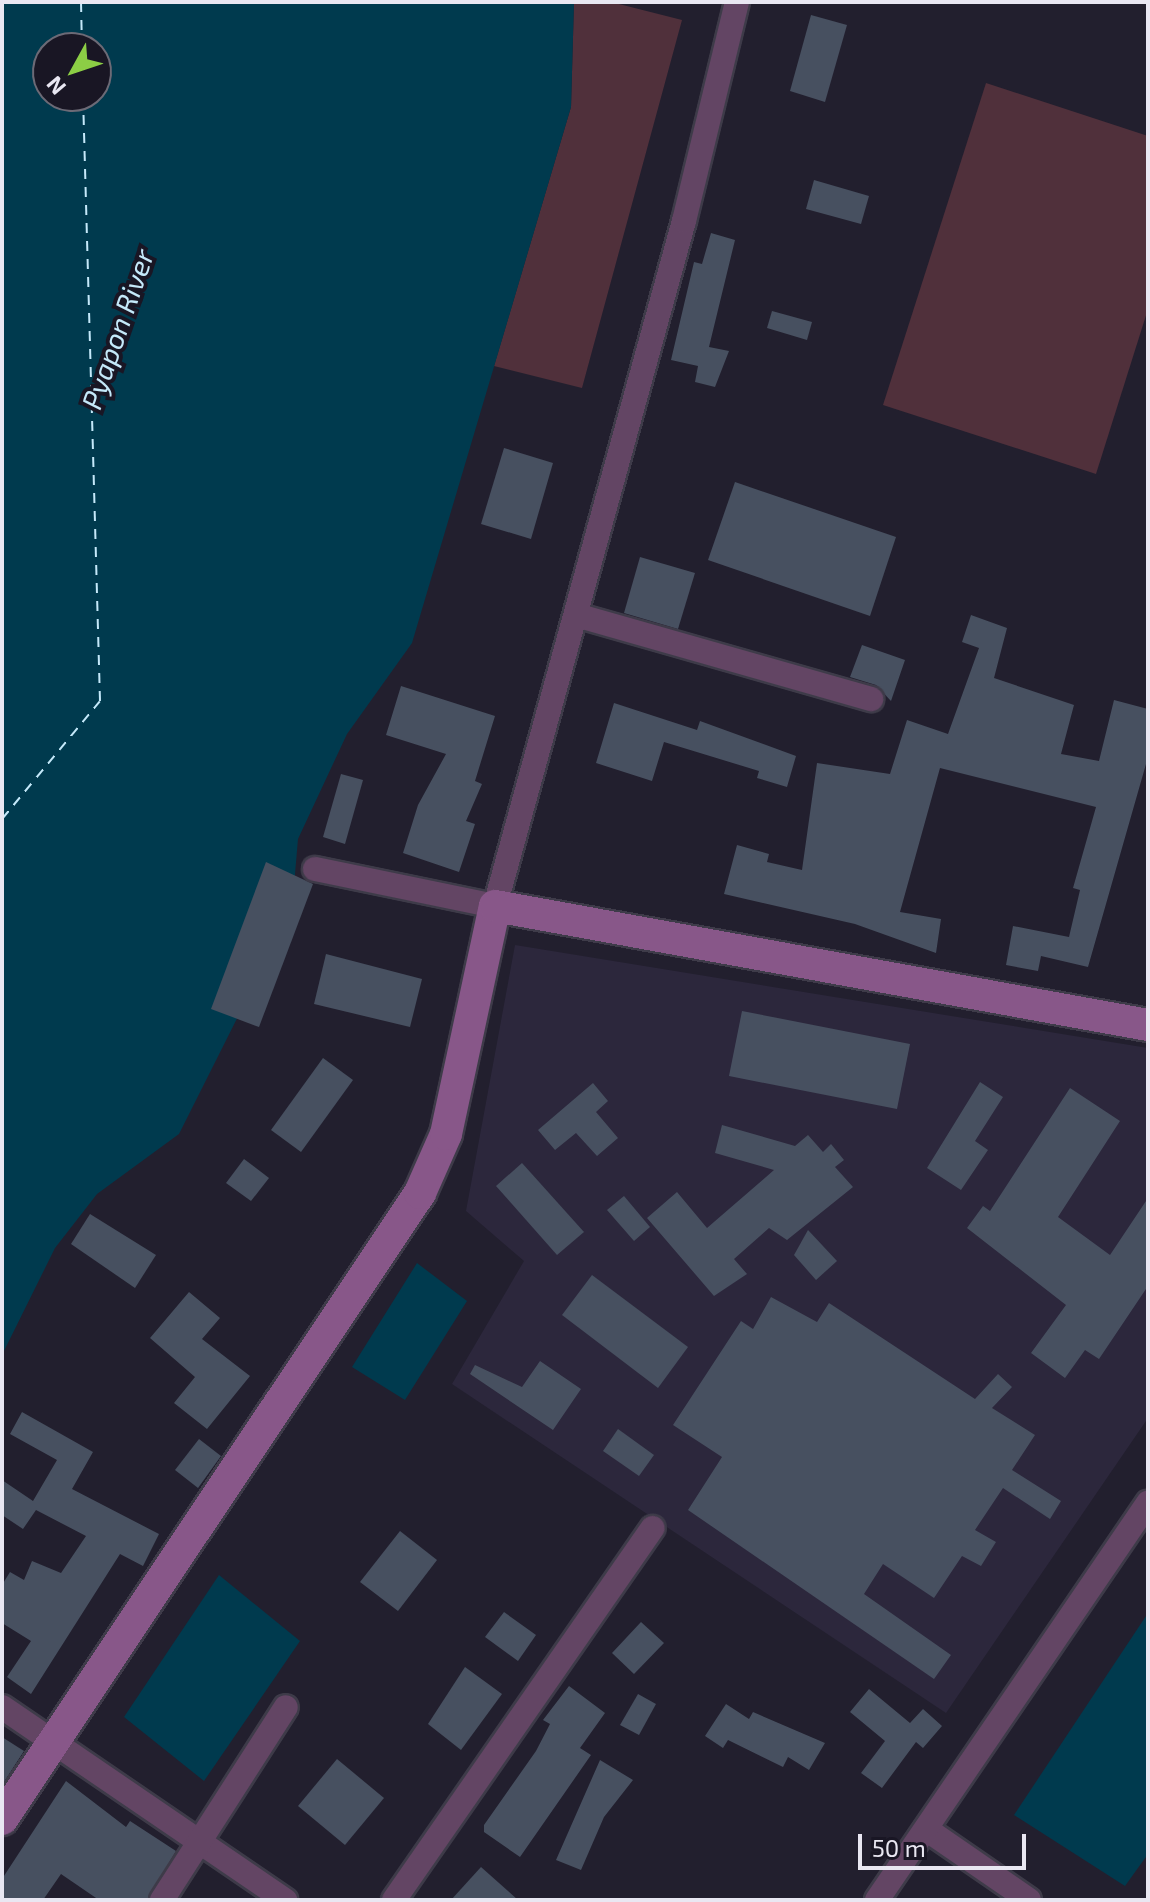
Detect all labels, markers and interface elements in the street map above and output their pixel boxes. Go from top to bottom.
north arrow [32,32,112,112]
text: N [40,72,70,101]
water label: Pyapon River [74,245,160,413]
scale bar [862,1818,1030,1868]
text: 50 m [872,1833,926,1862]

